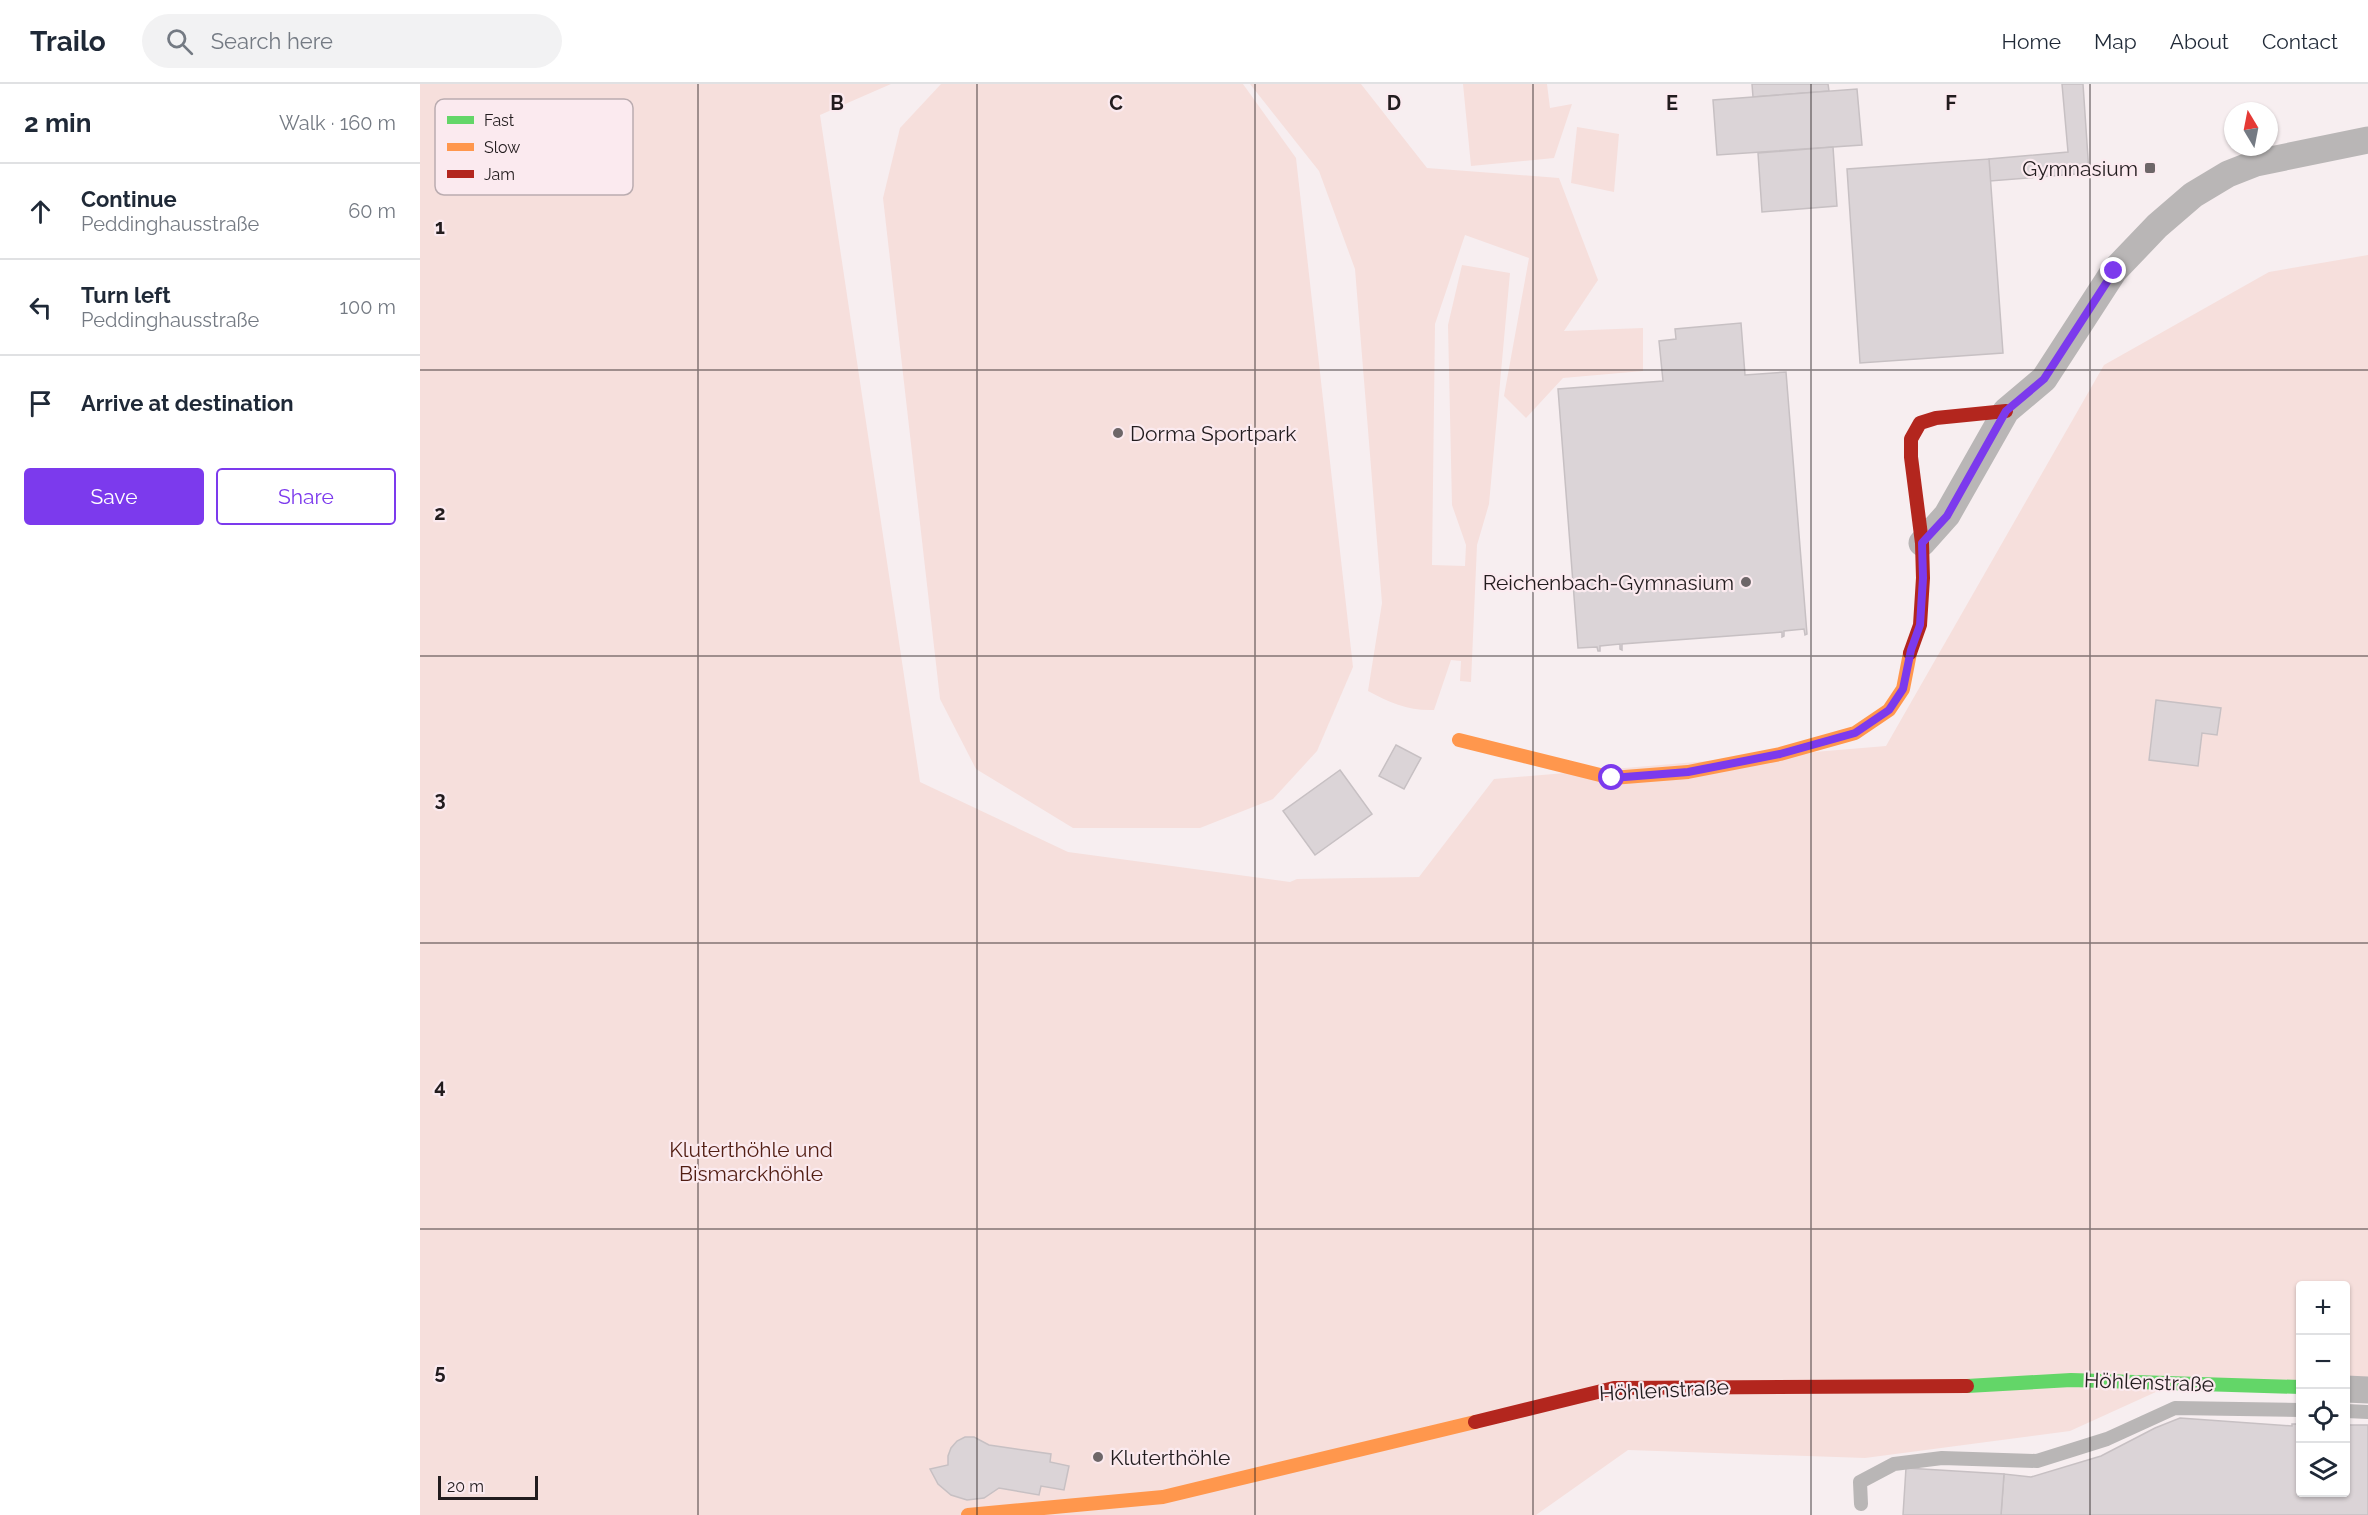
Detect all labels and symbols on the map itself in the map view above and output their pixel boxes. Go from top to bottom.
text: B [830,91,844,115]
text: C [1109,91,1123,115]
text: D [1387,91,1401,115]
text: E [1666,91,1678,115]
text: F [1945,91,1957,115]
legend [435,99,633,195]
north arrow [2224,102,2278,156]
text: Fast [484,111,515,130]
text: Slow [484,138,520,157]
place label: Gymnasium [2022,156,2138,181]
marker: Gymnasium [2143,161,2157,175]
text: Jam [484,165,515,184]
text: 1 [435,215,445,239]
route end [2100,257,2126,283]
place label: Dorma Sportpark [1130,421,1297,446]
marker: Dorma Sportpark [1111,426,1125,440]
text: 2 [434,501,446,525]
place label: Reichenbach-Gymnasium [1483,570,1734,595]
marker: Reichenbach-Gymnasium [1739,575,1753,589]
route start [1598,764,1624,790]
text: 3 [434,787,446,811]
text: 4 [434,1074,446,1098]
park label: Kluterthöhle und Bismarckhöhle [669,1137,833,1186]
text: 5 [434,1360,446,1384]
street label: Höhlenstraße [2084,1367,2214,1397]
street label: Höhlenstraße [1598,1374,1730,1406]
place label: Kluterthöhle [1110,1445,1230,1470]
marker: Kluterthöhle [1091,1450,1105,1464]
scale bar [438,1473,538,1500]

